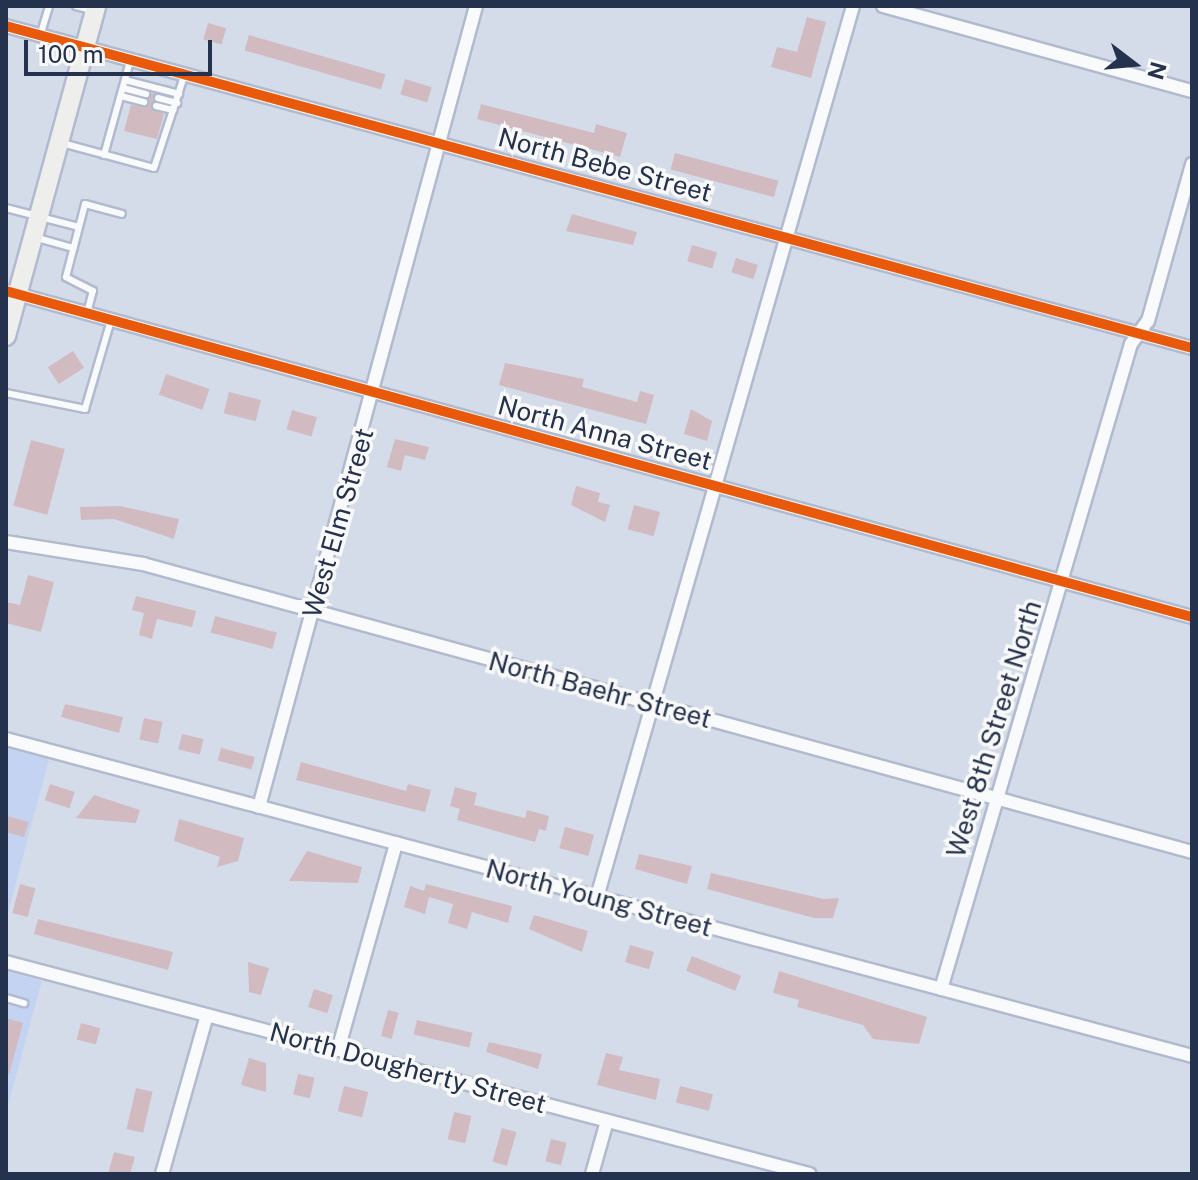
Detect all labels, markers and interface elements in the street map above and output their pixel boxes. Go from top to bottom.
scale bar [28,24,216,74]
north arrow [1094,24,1174,104]
text: 100 m [38,40,104,68]
text: N [1142,59,1172,82]
street label: North Bebe Street [495,121,715,209]
street label: North Anna Street [495,389,715,477]
street label: West Elm Street [296,425,380,621]
street label: West 8th Street North [940,597,1048,861]
street label: North Baehr Street [485,645,715,735]
street label: North Young Street [483,853,715,943]
street label: North Dougherty Street [266,1016,550,1120]

